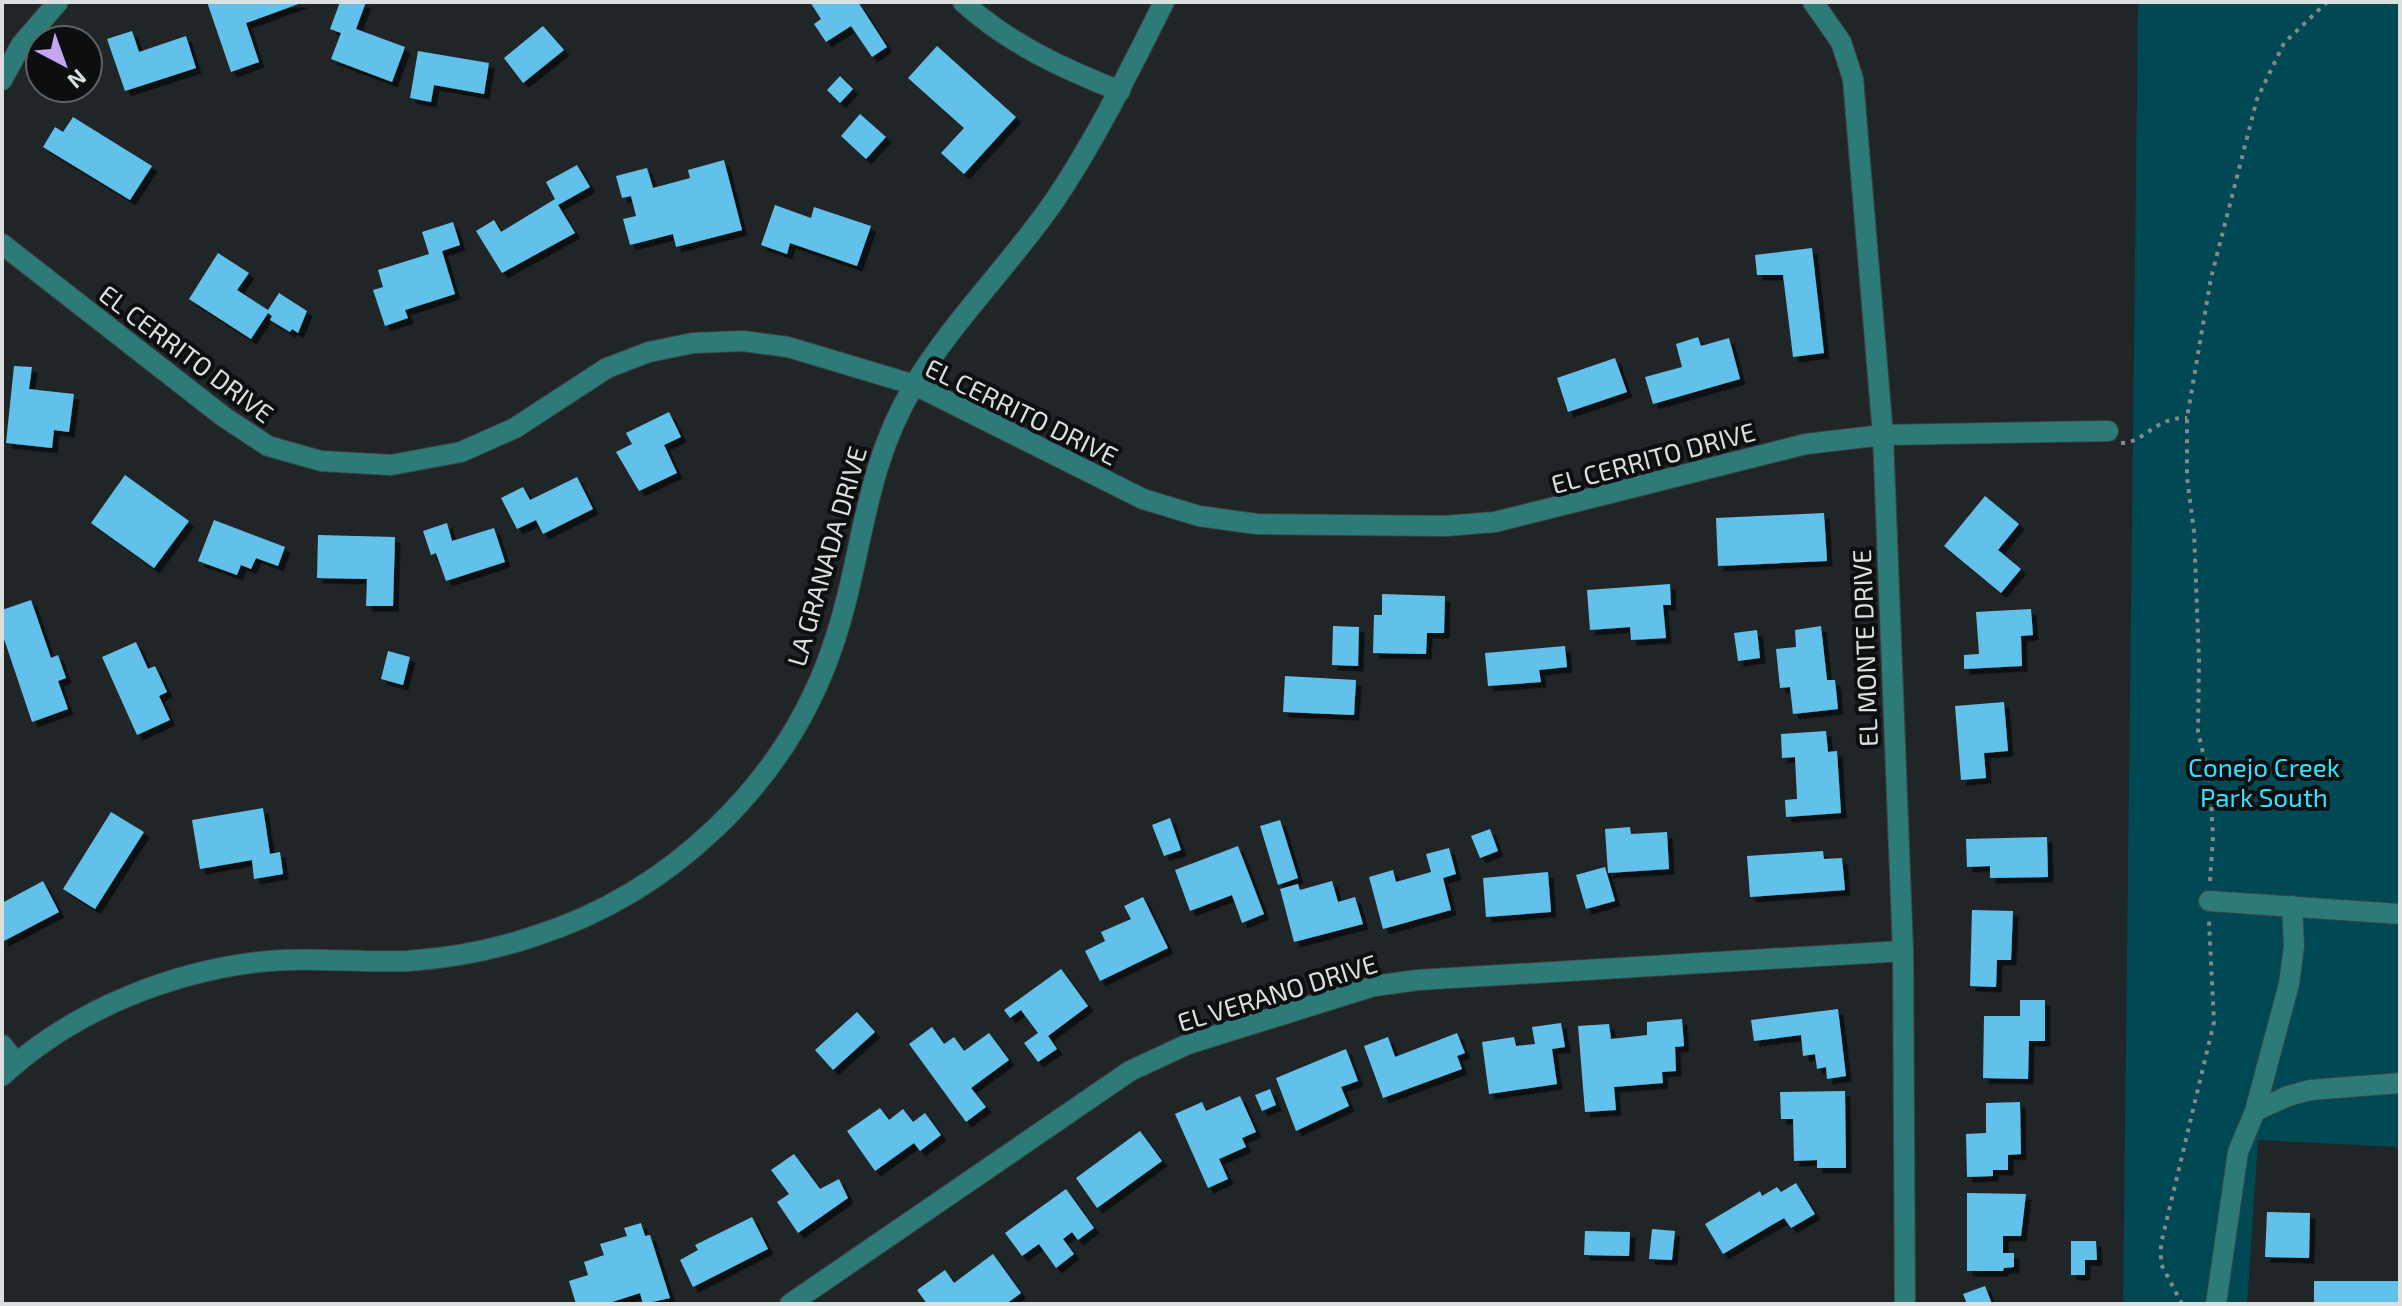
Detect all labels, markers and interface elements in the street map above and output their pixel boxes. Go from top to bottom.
north arrow [24,24,104,104]
text: N [63,65,92,95]
street label: EL CERRITO DRIVE [94,277,280,429]
street label: EL CERRITO DRIVE [921,351,1123,471]
street label: EL CERRITO DRIVE [1548,415,1758,499]
street label: LA GRANADA DRIVE [780,443,872,669]
street label: EL MONTE DRIVE [1845,549,1883,747]
park label: Conejo Creek Park South [2188,751,2340,812]
street label: EL VERANO DRIVE [1173,947,1381,1037]

